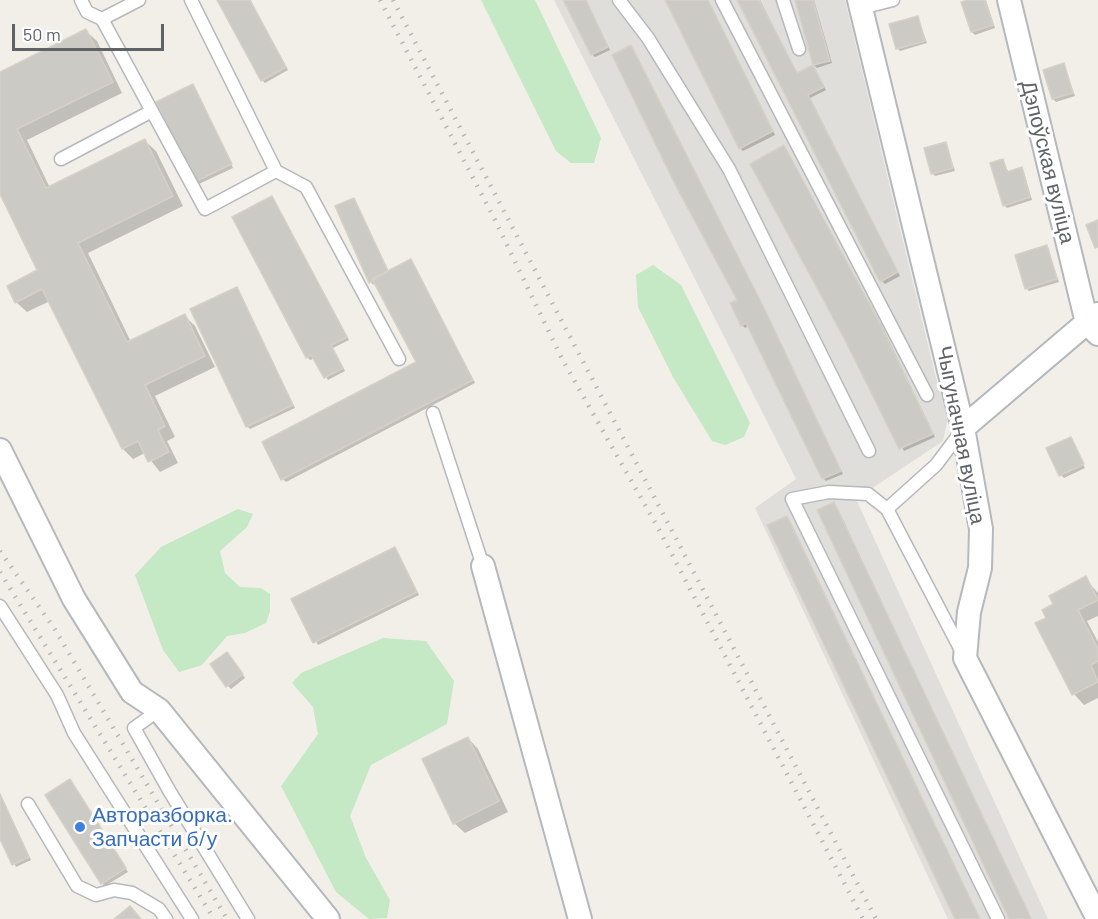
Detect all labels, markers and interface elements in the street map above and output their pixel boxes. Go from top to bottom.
scale bar [15,12,166,50]
text: 50 m [23,23,61,45]
street label: Дэпоўская вуліца [1016,78,1080,246]
street label: Чыгуначная вуліца [931,344,991,526]
place label: Авторазборка. Запчасти б/у [92,802,233,852]
marker: Авторазборка. Запчасти б/у [73,820,87,834]

